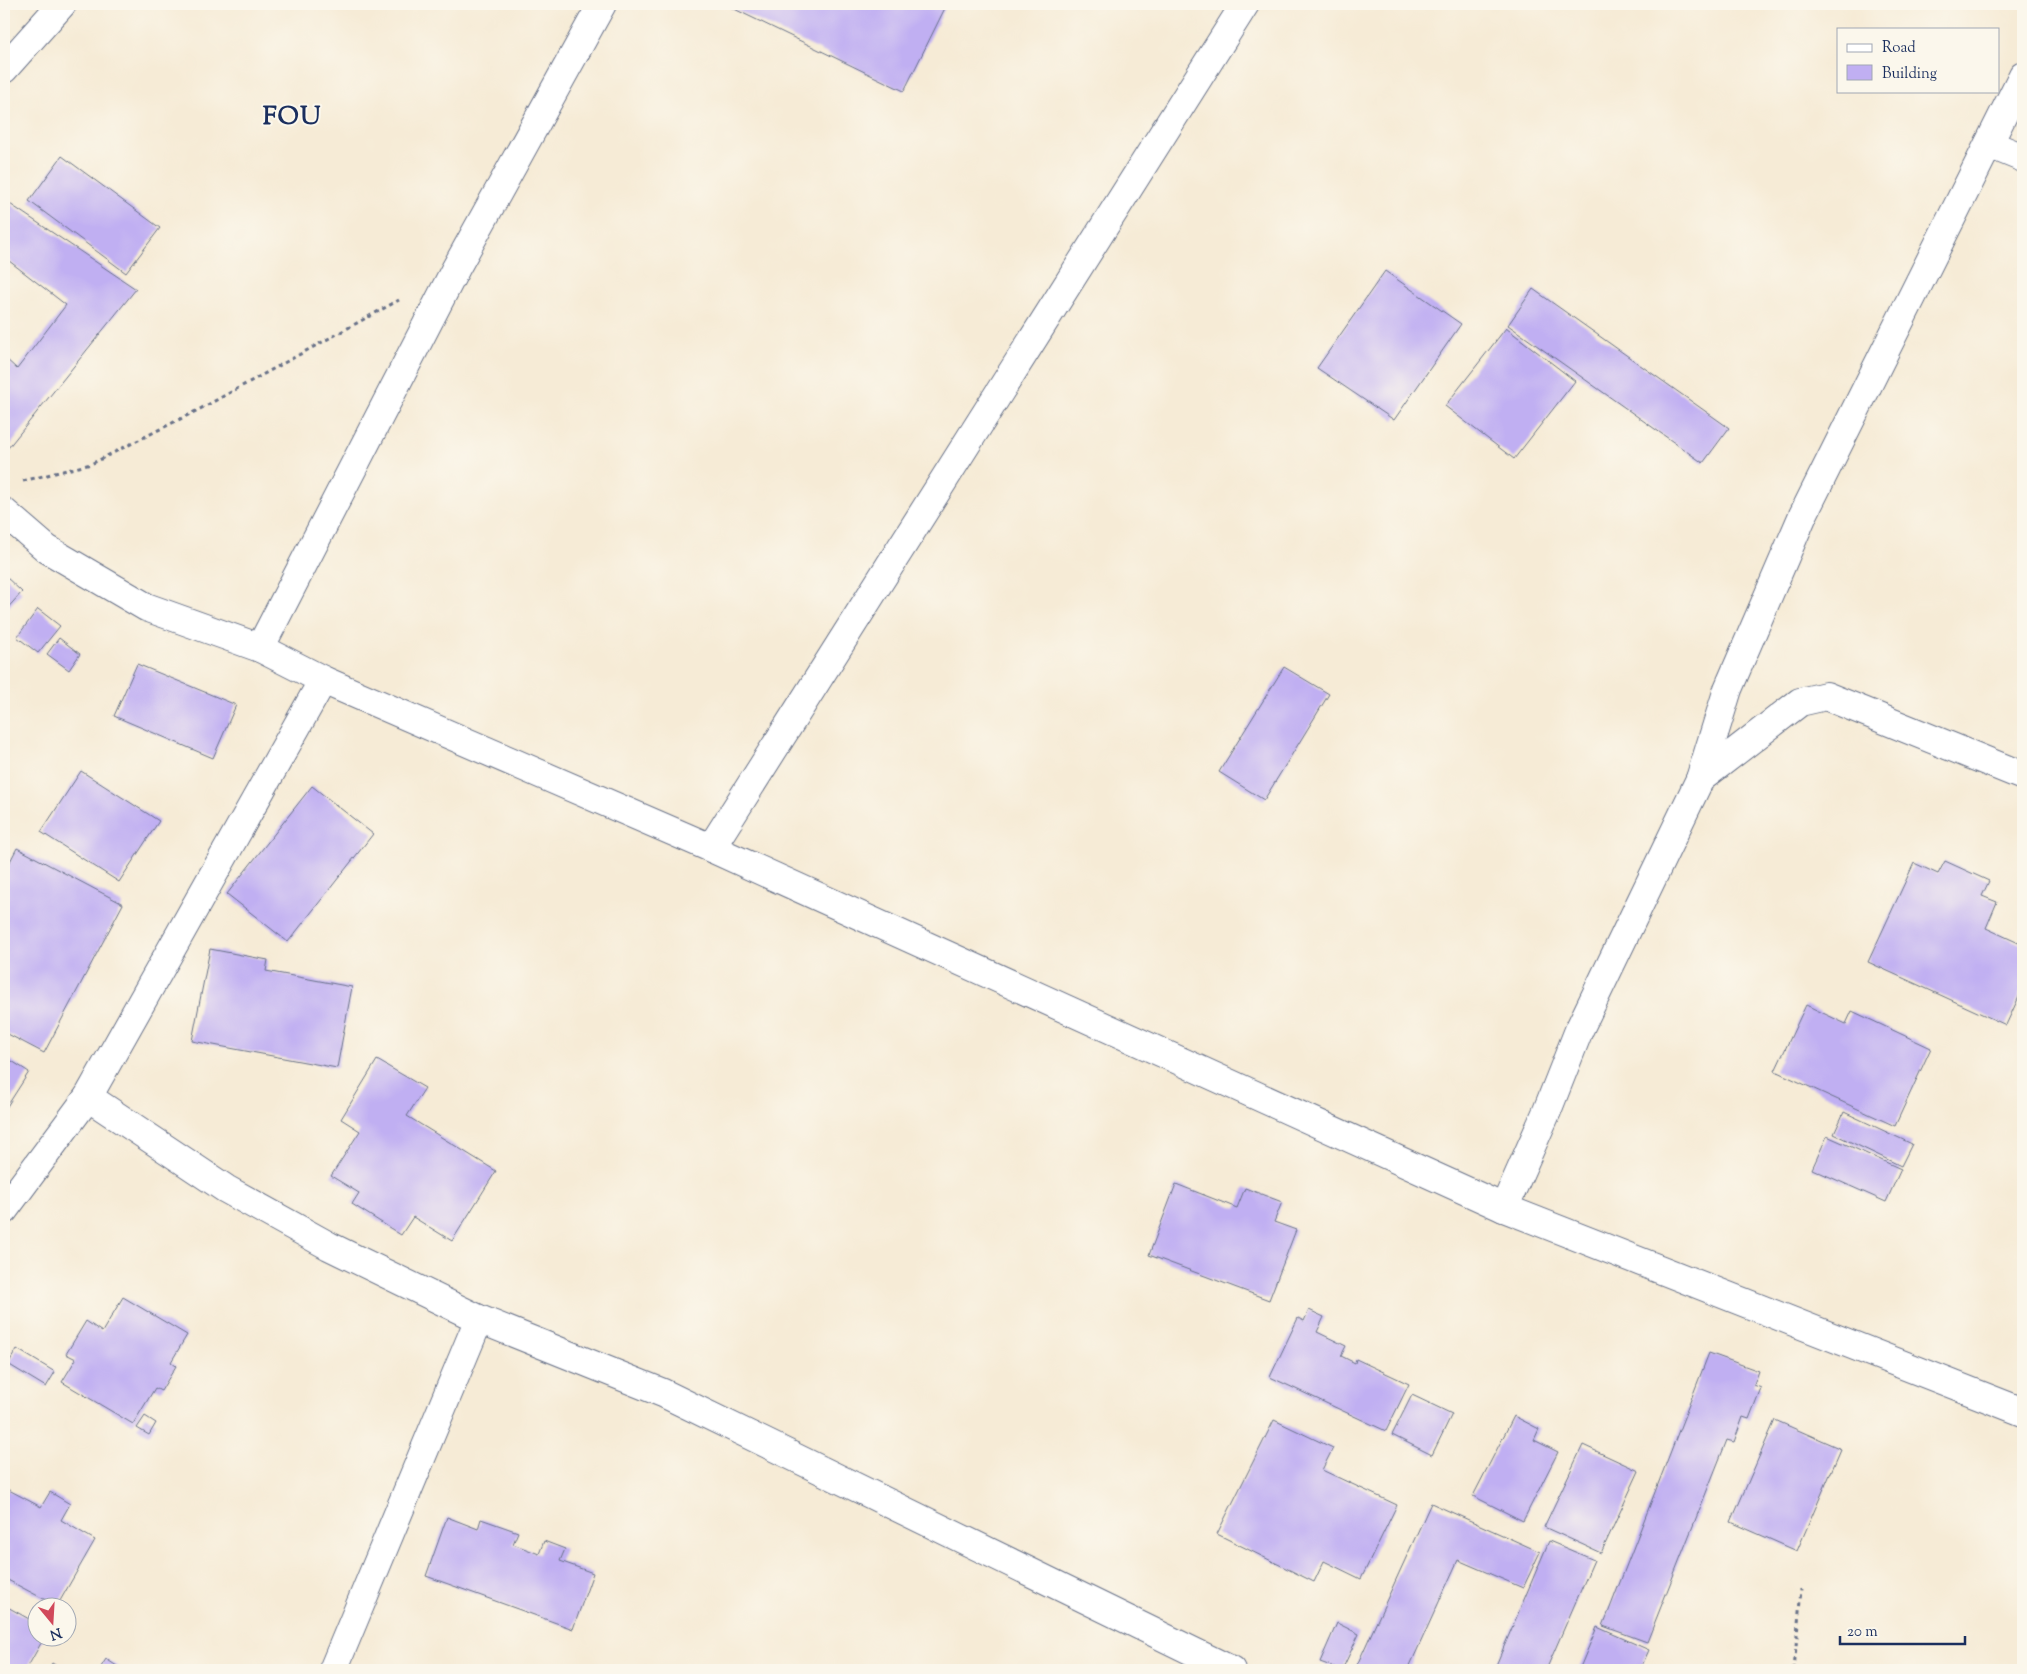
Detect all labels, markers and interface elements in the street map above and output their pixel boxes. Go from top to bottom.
legend [1837,28,2000,92]
text: Road [1882,38,1916,59]
text: Building [1882,64,1937,85]
district label: FOU [263,100,321,136]
north arrow [28,1596,78,1646]
scale bar [1840,1614,1964,1646]
text: N [47,1621,64,1644]
text: 20 m [1847,1622,1878,1643]

